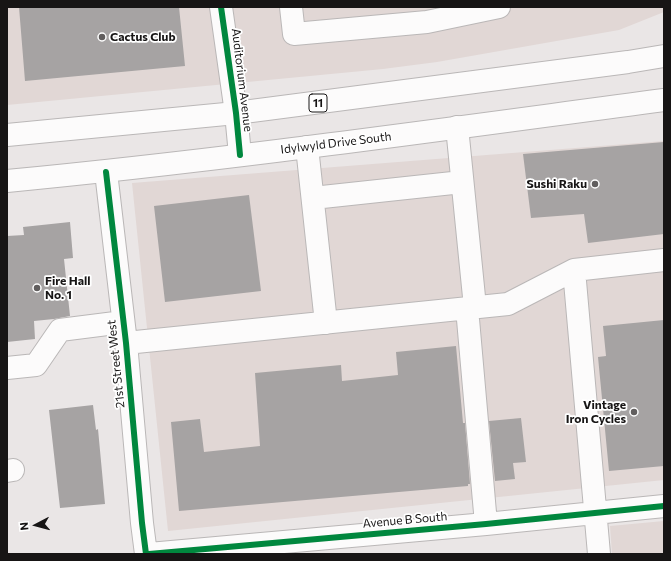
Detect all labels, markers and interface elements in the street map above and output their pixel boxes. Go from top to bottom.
street label: Auditorium Avenue [229,27,255,133]
place label: Cactus Club [110,30,176,44]
marker: Cactus Club [97,32,107,42]
road number: 11 [309,94,327,112]
street label: Idylwyld Drive South [280,129,392,157]
place label: Sushi Raku [526,177,587,191]
marker: Sushi Raku [590,179,600,189]
place label: Fire Hall No. 1 [45,274,91,302]
marker: Fire Hall No. 1 [32,283,42,293]
street label: 21st Street West [104,319,128,409]
place label: Vintage Iron Cycles [566,398,626,426]
marker: Vintage Iron Cycles [629,407,639,417]
north arrow [16,505,56,545]
street label: Avenue B South [362,509,448,531]
text: N [17,522,30,531]

